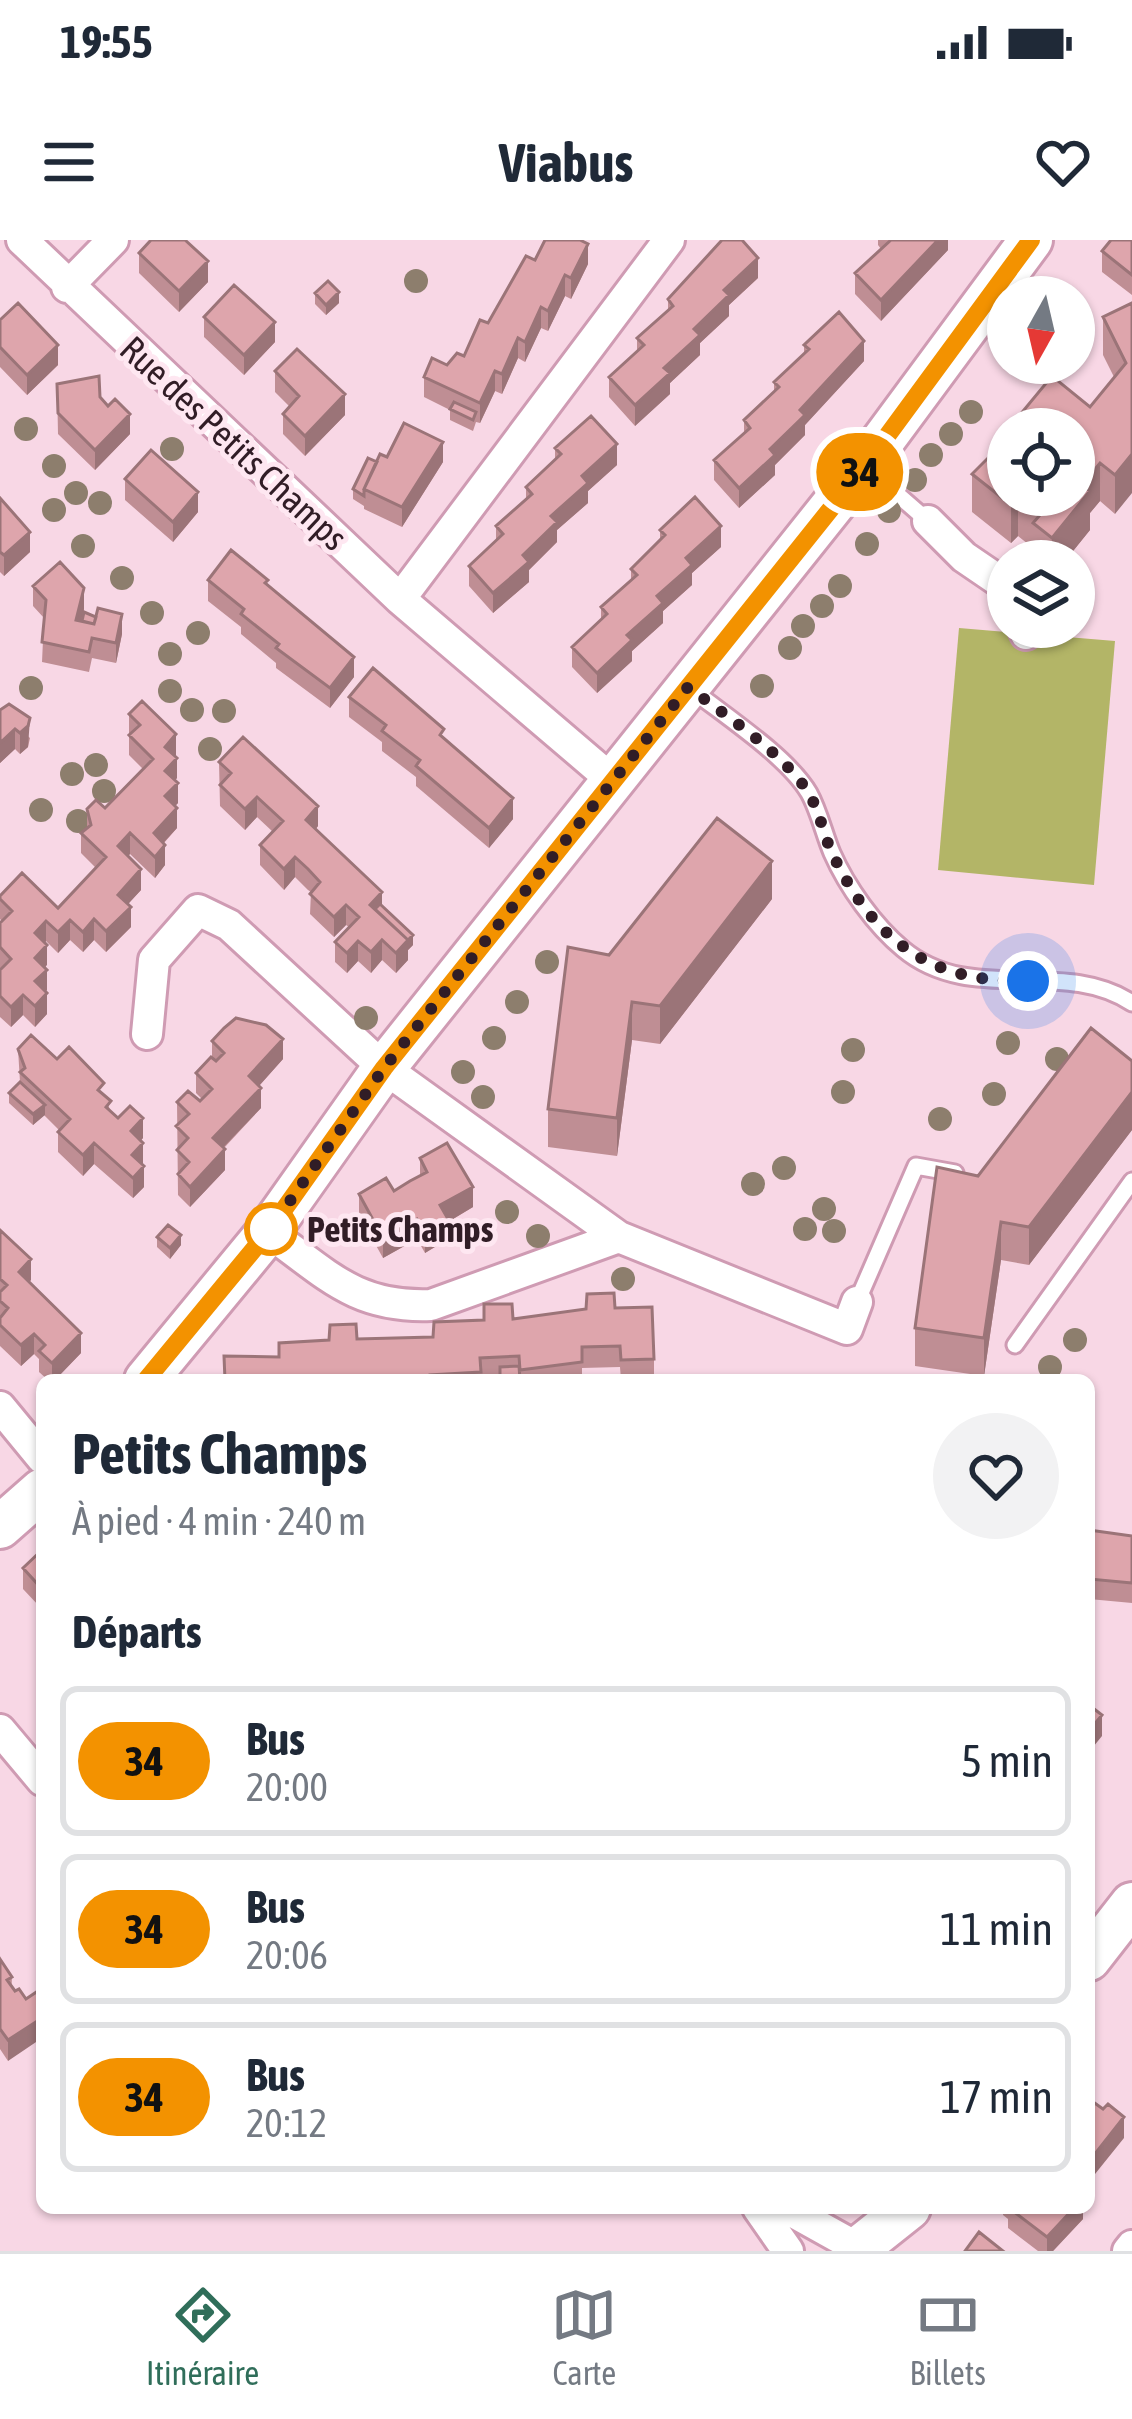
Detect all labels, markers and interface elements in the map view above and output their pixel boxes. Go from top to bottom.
text: 19:55 [60,16,153,68]
icon: menu [36,129,102,195]
icon: heart [1030,129,1096,195]
text: Viabus [499,132,633,193]
north arrow [987,276,1095,384]
map controls [987,276,1095,648]
street label: Rue des Petits Champs [112,327,356,559]
button: locate [987,408,1095,516]
line badge: 34 [806,433,914,511]
text: 34 [840,448,880,496]
button: layers [987,540,1095,648]
your location [998,951,1058,1011]
marker: Petits Champs [246,1204,296,1254]
place label: Petits Champs [307,1208,494,1250]
button: heart [933,1413,1059,1539]
text: Petits Champs [72,1421,367,1486]
text: À pied · 4 min · 240 m [72,1499,366,1543]
text: Départs [72,1606,202,1658]
text: Bus [246,1713,305,1765]
text: 5 min [961,1735,1053,1787]
text: 34 [124,1737,164,1785]
text: 20:00 [246,1765,328,1809]
text: Bus [246,1881,305,1933]
text: 11 min [940,1903,1053,1955]
text: 34 [124,1905,164,1953]
text: 20:06 [246,1933,328,1977]
text: Bus [246,2049,305,2101]
text: 17 min [940,2071,1053,2123]
text: 34 [124,2073,164,2121]
text: 20:12 [246,2101,327,2145]
tab: Itinéraire [146,2282,259,2392]
tab: Carte [551,2282,617,2392]
tab: Billets [909,2282,986,2392]

